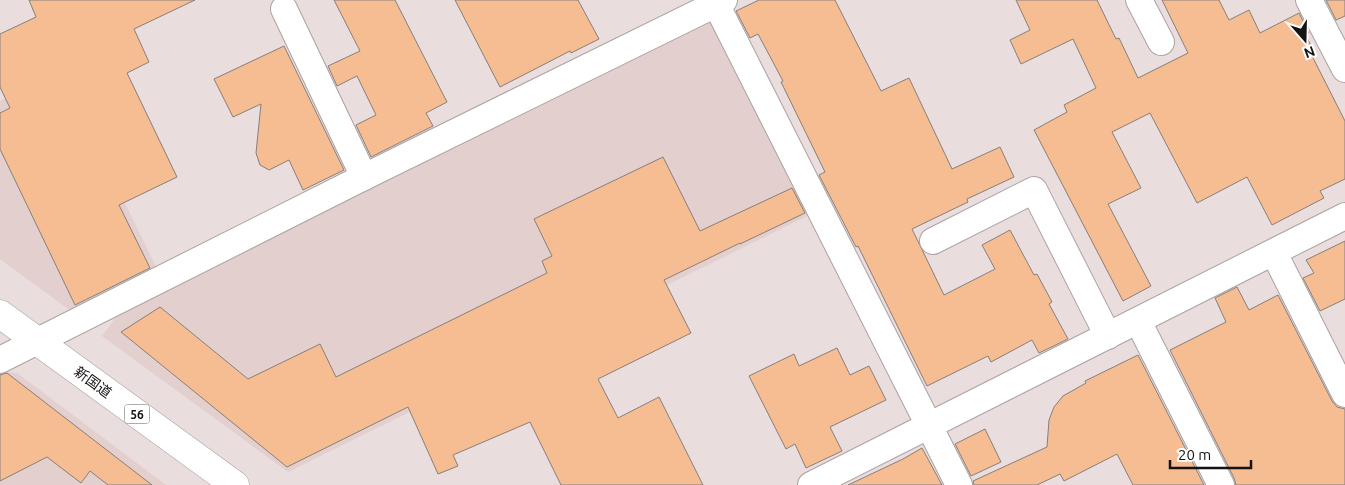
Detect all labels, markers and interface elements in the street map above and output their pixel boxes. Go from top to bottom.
north arrow [1280,15,1330,65]
text: N [1302,43,1317,62]
street label: 新国道 [71,363,115,401]
road number: 56 [124,404,150,424]
scale bar [1170,438,1251,470]
text: 20 m [1178,446,1211,463]

